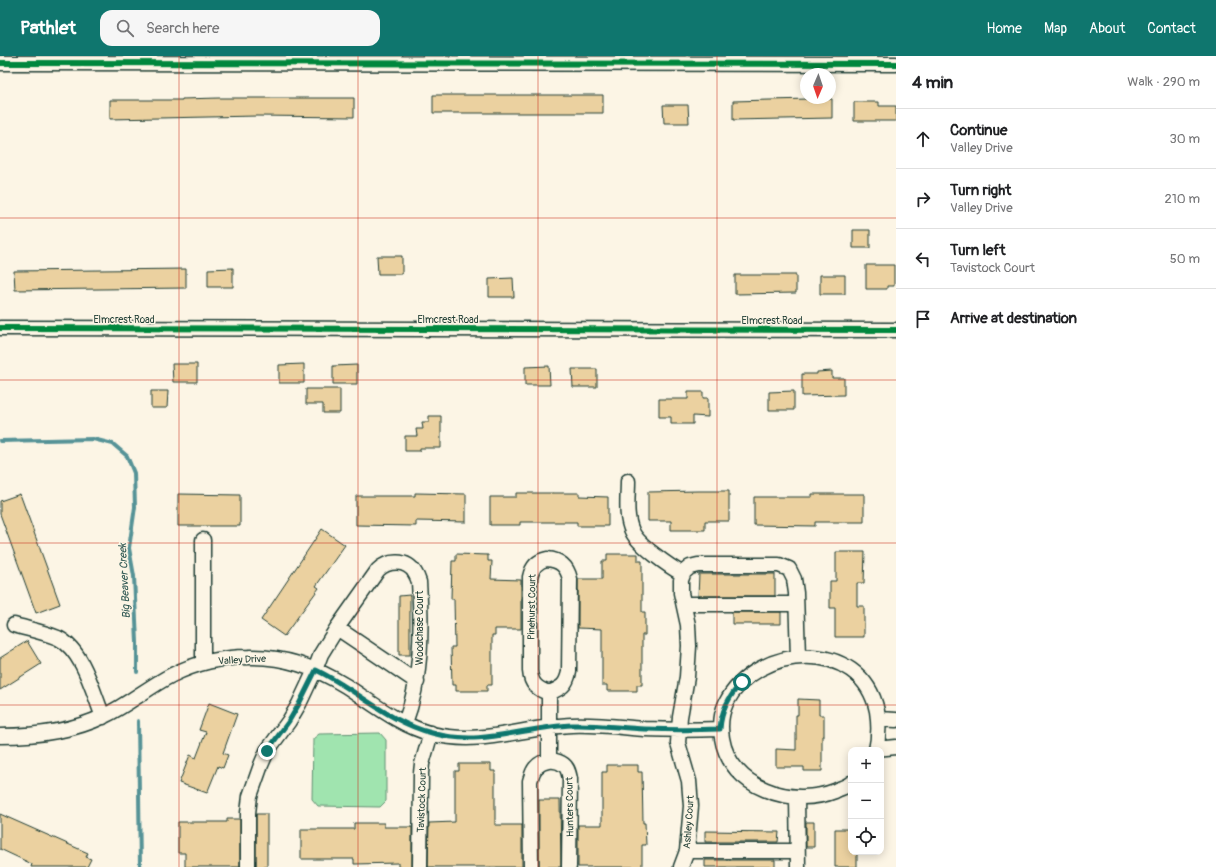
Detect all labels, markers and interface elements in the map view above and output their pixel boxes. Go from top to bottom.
search box [100,10,380,46]
text: Pathlet [20,16,76,40]
icon: search [114,17,136,39]
text: Search here [146,19,219,38]
text: Home [987,20,1022,37]
text: Map [1044,20,1067,37]
text: About [1089,20,1125,37]
text: Contact [1147,20,1196,37]
north arrow [800,68,836,104]
text: 4 min [912,72,953,93]
text: Walk · 290 m [1127,74,1200,90]
text: Continue [950,121,1008,140]
icon: ahead [912,128,934,150]
text: 30 m [1170,131,1200,147]
text: Valley Drive [950,140,1013,156]
text: Turn right [950,181,1011,200]
icon: right [912,188,934,210]
text: 210 m [1164,191,1200,207]
text: Valley Drive [950,200,1013,216]
text: Turn left [950,241,1006,260]
icon: left [912,248,934,270]
text: 50 m [1170,251,1200,267]
text: Tavistock Court [950,260,1035,276]
icon: arrive [912,308,934,330]
text: Arrive at destination [950,309,1077,328]
street label: Elmcrest Road [93,314,155,326]
street label: Elmcrest Road [417,314,479,326]
street label: Elmcrest Road [741,315,803,327]
water label: Big Beaver Creek [116,542,133,619]
street label: Pinehurst Court [525,573,539,640]
street label: Woodchase Court [414,590,426,665]
street label: Valley Drive [218,653,266,667]
route start [733,673,751,691]
route end [258,742,276,760]
map controls [848,747,884,855]
button: + [848,747,884,783]
street label: Tavistock Court [415,766,429,833]
street label: Hunters Court [563,776,577,837]
button: − [848,783,884,819]
street label: Ashley Court [681,794,697,849]
button: locate [848,819,884,855]

